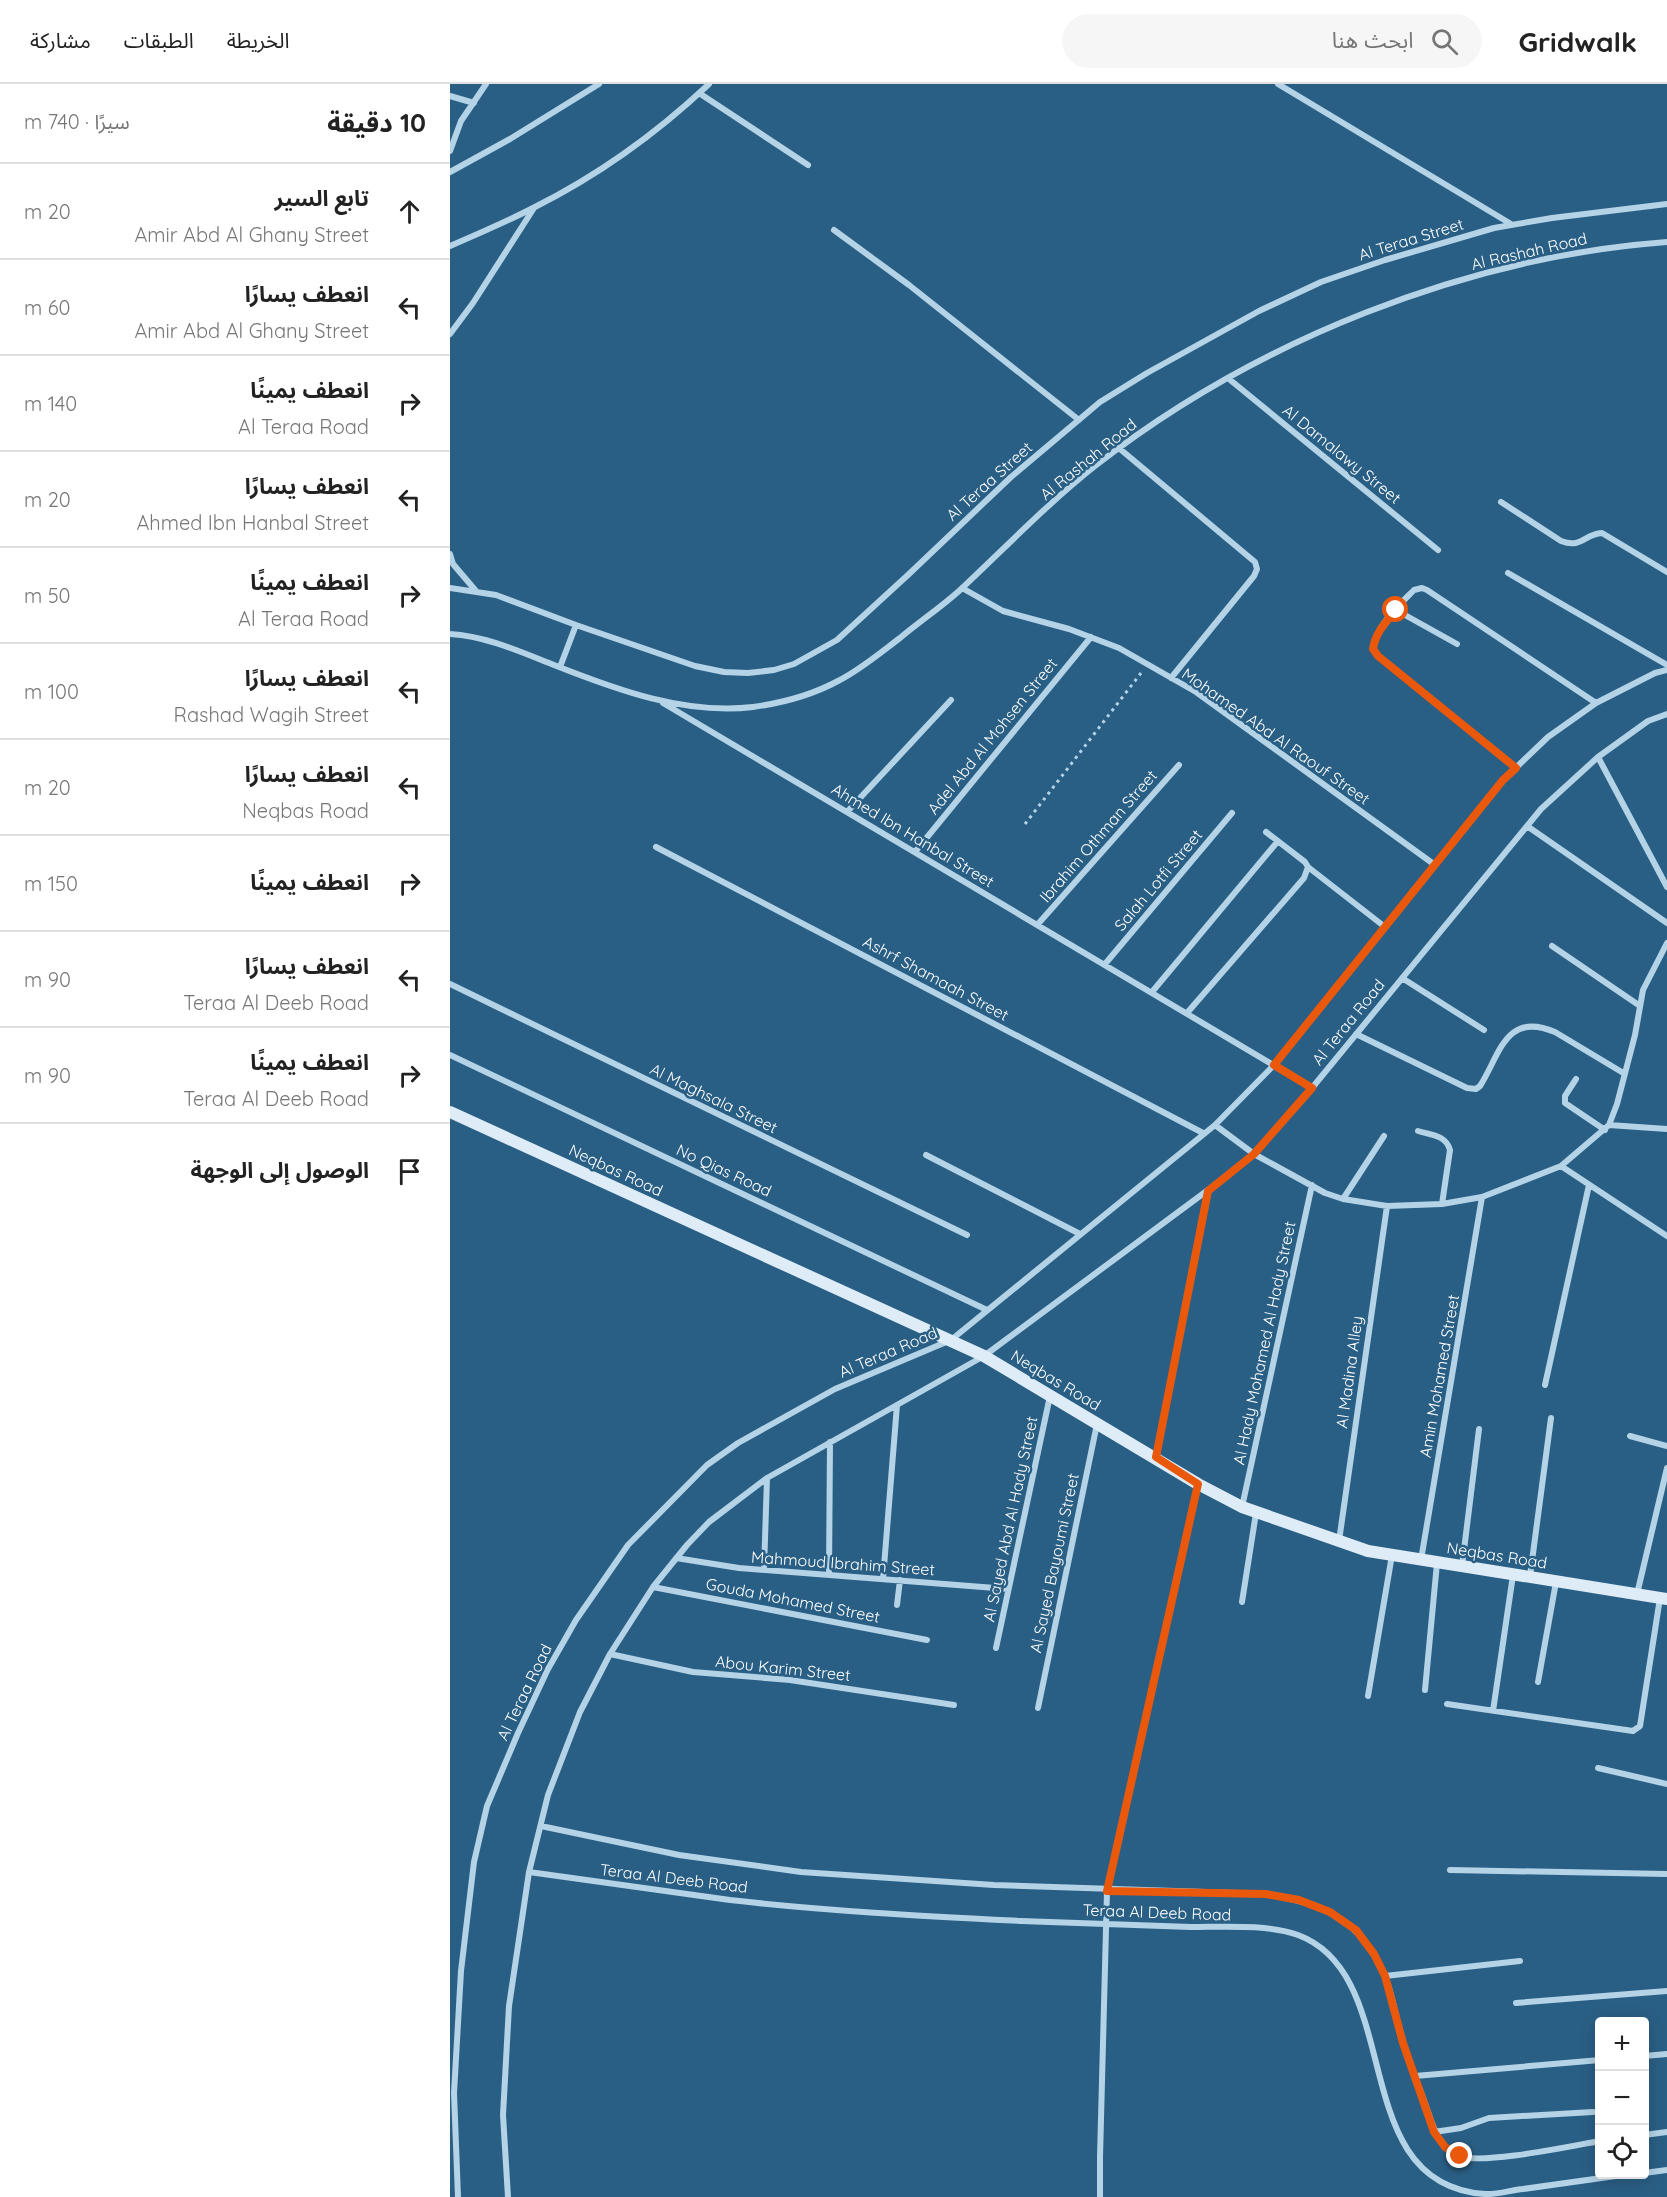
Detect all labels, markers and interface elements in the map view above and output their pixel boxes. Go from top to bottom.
search box [1062,14,1482,68]
text: Gridwalk [1518,24,1637,59]
icon: search [1428,25,1461,58]
text: ابحث هنا [1332,26,1413,54]
text: مشاركة [30,27,91,53]
text: الطبقات [124,27,194,53]
text: الخريطة [227,27,290,53]
text: 10 دقيقة [327,106,426,139]
text: سيرًا · 740 m [24,109,130,134]
text: تابع السير [275,184,369,212]
icon: ahead [393,195,426,228]
text: 20 m [24,199,71,224]
street label: Al Teraa Street [1356,214,1466,264]
text: Amir Abd Al Ghany Street [134,222,369,247]
street label: Al Rashah Road [1469,228,1589,274]
text: انعطف يسارًا [245,280,369,308]
icon: left [393,291,426,324]
text: 60 m [24,295,70,320]
text: Amir Abd Al Ghany Street [134,318,369,343]
text: انعطف يمينًا [250,376,369,404]
icon: right [393,387,426,420]
text: 140 m [24,391,77,416]
street label: Al Damalawy Street [1279,400,1405,508]
text: Al Teraa Road [238,414,369,439]
street label: Al Rashah Road [1036,414,1140,504]
street label: Al Teraa Street [942,437,1036,525]
text: انعطف يسارًا [245,472,369,500]
icon: left [393,483,426,516]
text: 20 m [24,487,71,512]
text: Ahmed Ibn Hanbal Street [136,510,369,535]
text: انعطف يمينًا [250,568,369,596]
icon: right [393,579,426,612]
text: 50 m [24,583,71,608]
route start [1382,596,1408,622]
text: Al Teraa Road [238,606,369,631]
street label: Adel Abd Al Mohsen Street [923,654,1061,818]
street label: Mohamed Abd Al Raouf Street [1178,663,1374,809]
text: انعطف يسارًا [245,664,369,692]
icon: left [393,675,426,708]
text: 100 m [24,679,79,704]
text: Rashad Wagih Street [173,702,369,727]
text: انعطف يسارًا [245,760,369,788]
street label: Ibrahim Othman Street [1035,766,1161,906]
icon: left [393,771,426,804]
text: 20 m [24,775,71,800]
street label: Ahmed Ibn Hanbal Street [828,779,998,891]
text: Neqbas Road [242,798,369,823]
street label: Salah Lotfi Street [1110,825,1206,935]
icon: right [393,867,426,900]
text: انعطف يمينًا [250,868,369,896]
text: 150 m [24,871,78,896]
street label: Ashrf Shamaah Street [860,931,1012,1025]
text: انعطف يسارًا [245,952,369,980]
icon: left [393,963,426,996]
text: 90 m [24,967,71,992]
street label: Al Teraa Road [1307,975,1389,1069]
text: Teraa Al Deeb Road [183,990,369,1015]
text: انعطف يمينًا [250,1048,369,1076]
icon: right [393,1059,426,1092]
street label: Al Maghsala Street [647,1059,781,1137]
text: 90 m [24,1063,71,1088]
text: Teraa Al Deeb Road [183,1086,369,1111]
street label: No Qias Road [673,1139,775,1201]
street label: Neqbas Road [566,1140,666,1200]
icon: arrive [393,1155,426,1188]
text: الوصول إلى الوجهة [191,1156,369,1184]
street label: Al Hady Mohamed Al Hady Street [1228,1219,1300,1467]
street label: Amin Mohamed Street [1415,1293,1463,1459]
street label: Al Madina Alley [1331,1314,1367,1430]
street label: Al Teraa Road [836,1322,940,1382]
street label: Neqbas Road [1007,1345,1105,1415]
street label: Al Sayed Abd Al Hady Street [978,1414,1042,1624]
street label: Al Sayed Bayoumi Street [1025,1471,1083,1655]
street label: Neqbas Road [1445,1537,1549,1573]
street label: Mahmoud Ibrahim Street [751,1547,935,1579]
street label: Gouda Mohamed Street [704,1573,882,1627]
street label: Al Teraa Road [492,1641,556,1743]
street label: Abou Karim Street [714,1651,852,1685]
street label: Teraa Al Deeb Road [599,1859,749,1897]
street label: Teraa Al Deeb Road [1082,1899,1232,1925]
map controls [1595,2017,1649,2179]
button: + [1595,2017,1649,2071]
button: − [1595,2071,1649,2125]
button: locate [1595,2125,1649,2179]
route end [1446,2142,1472,2168]

